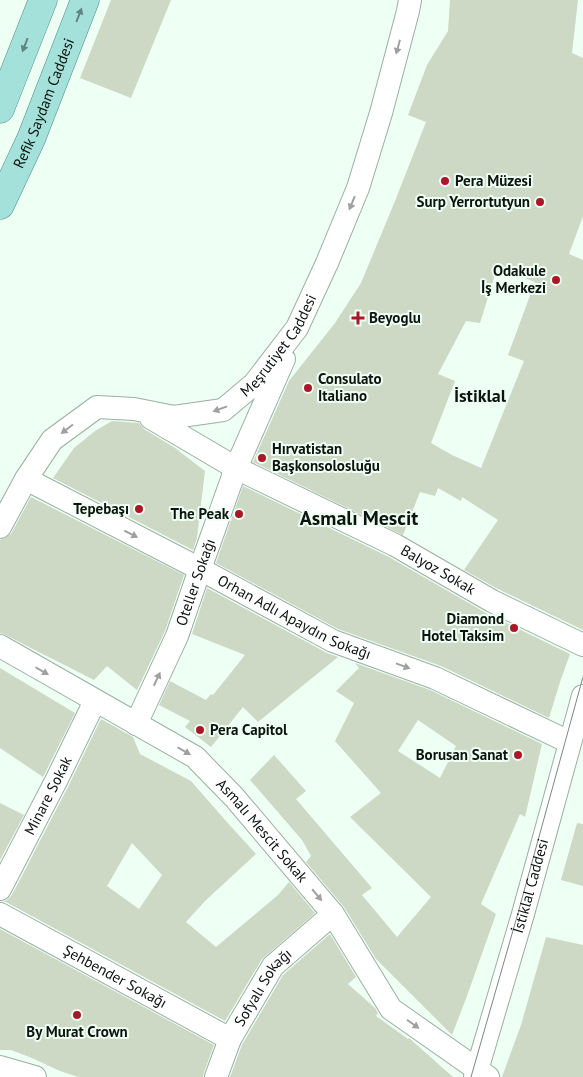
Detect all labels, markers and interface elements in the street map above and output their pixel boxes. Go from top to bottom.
one-way arrow [75,7,83,22]
street label: Refik Saydam Caddesi [9,35,78,171]
one-way arrow [21,38,28,53]
one-way arrow [394,40,402,55]
place label: Pera Müzesi [455,171,532,190]
marker: Pera Müzesi [439,175,451,187]
place label: Surp Yerrortutyun [416,192,530,211]
one-way arrow [347,196,355,210]
marker: Surp Yerrortutyun [534,196,546,208]
place label: Odakule İş Merkezi [481,261,546,297]
marker: Odakule İş Merkezi [550,274,562,286]
street label: Meşrutiyet Caddesi [236,291,320,400]
place label: Beyoglu [369,308,421,327]
marker: Beyoglu [351,311,365,325]
place label: Consulato Italiano [318,369,382,405]
marker: Consulato Italiano [302,382,314,394]
district label: İstiklal [454,384,507,407]
one-way arrow [212,405,227,413]
one-way arrow [60,424,74,434]
place label: Hırvatistan Başkonsolosluğu [272,439,380,475]
marker: Hırvatistan Başkonsolosluğu [256,452,268,464]
place label: Tepebaşı [73,499,129,518]
marker: Tepebaşı [133,503,145,515]
place label: The Peak [170,504,230,523]
district label: Asmalı Mescit [300,505,418,531]
marker: The Peak [233,508,245,520]
one-way arrow [124,530,139,538]
street label: Oteller Sokağı [171,536,219,628]
street label: Balyoz Sokak [397,540,480,599]
street label: Orhan Adlı Apaydın Sokağı [214,570,374,663]
place label: Diamond Hotel Taksim [422,609,504,645]
marker: Diamond Hotel Taksim [508,622,520,634]
one-way arrow [395,663,410,670]
one-way arrow [36,666,49,675]
one-way arrow [153,672,161,687]
place label: Pera Capitol [210,720,288,739]
marker: Pera Capitol [194,724,206,736]
place label: Borusan Sanat [416,745,509,764]
one-way arrow [177,746,190,755]
marker: Borusan Sanat [512,749,524,761]
street label: Minare Sokak [20,752,76,838]
street label: Asmalı Mescit Sokak [212,775,313,887]
street label: İstiklal Caddesi [508,836,552,935]
one-way arrow [311,889,323,901]
street label: Şehbender Sokağı [60,940,171,1012]
street label: Sofyalı Sokağı [230,944,295,1029]
marker: By Murat Crown [71,1009,83,1021]
one-way arrow [406,1019,420,1029]
place label: By Murat Crown [26,1022,128,1041]

